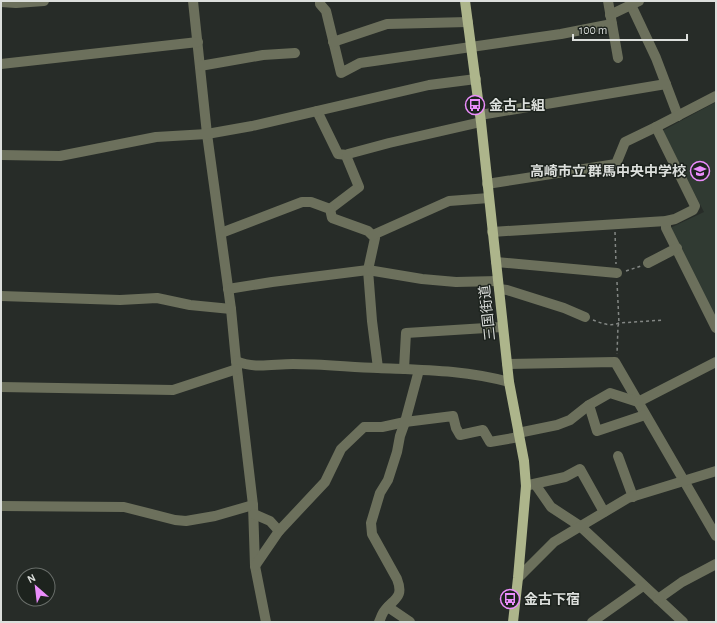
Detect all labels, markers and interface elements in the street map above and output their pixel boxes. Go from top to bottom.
scale bar [573,16,687,42]
text: 100 m [579,24,607,36]
bus stop icon: 金古上組 [464,94,486,116]
place label: 金古上組 [489,98,545,113]
school or university icon: 高崎市立 群馬中央中学校 [689,160,711,182]
place label: 高崎市立 群馬中央中学校 [530,164,686,179]
street label: 三国街道 [477,284,498,342]
north arrow [16,567,56,607]
text: N [26,572,38,585]
bus stop icon: 金古下宿 [499,588,521,610]
place label: 金古下宿 [524,592,580,607]

